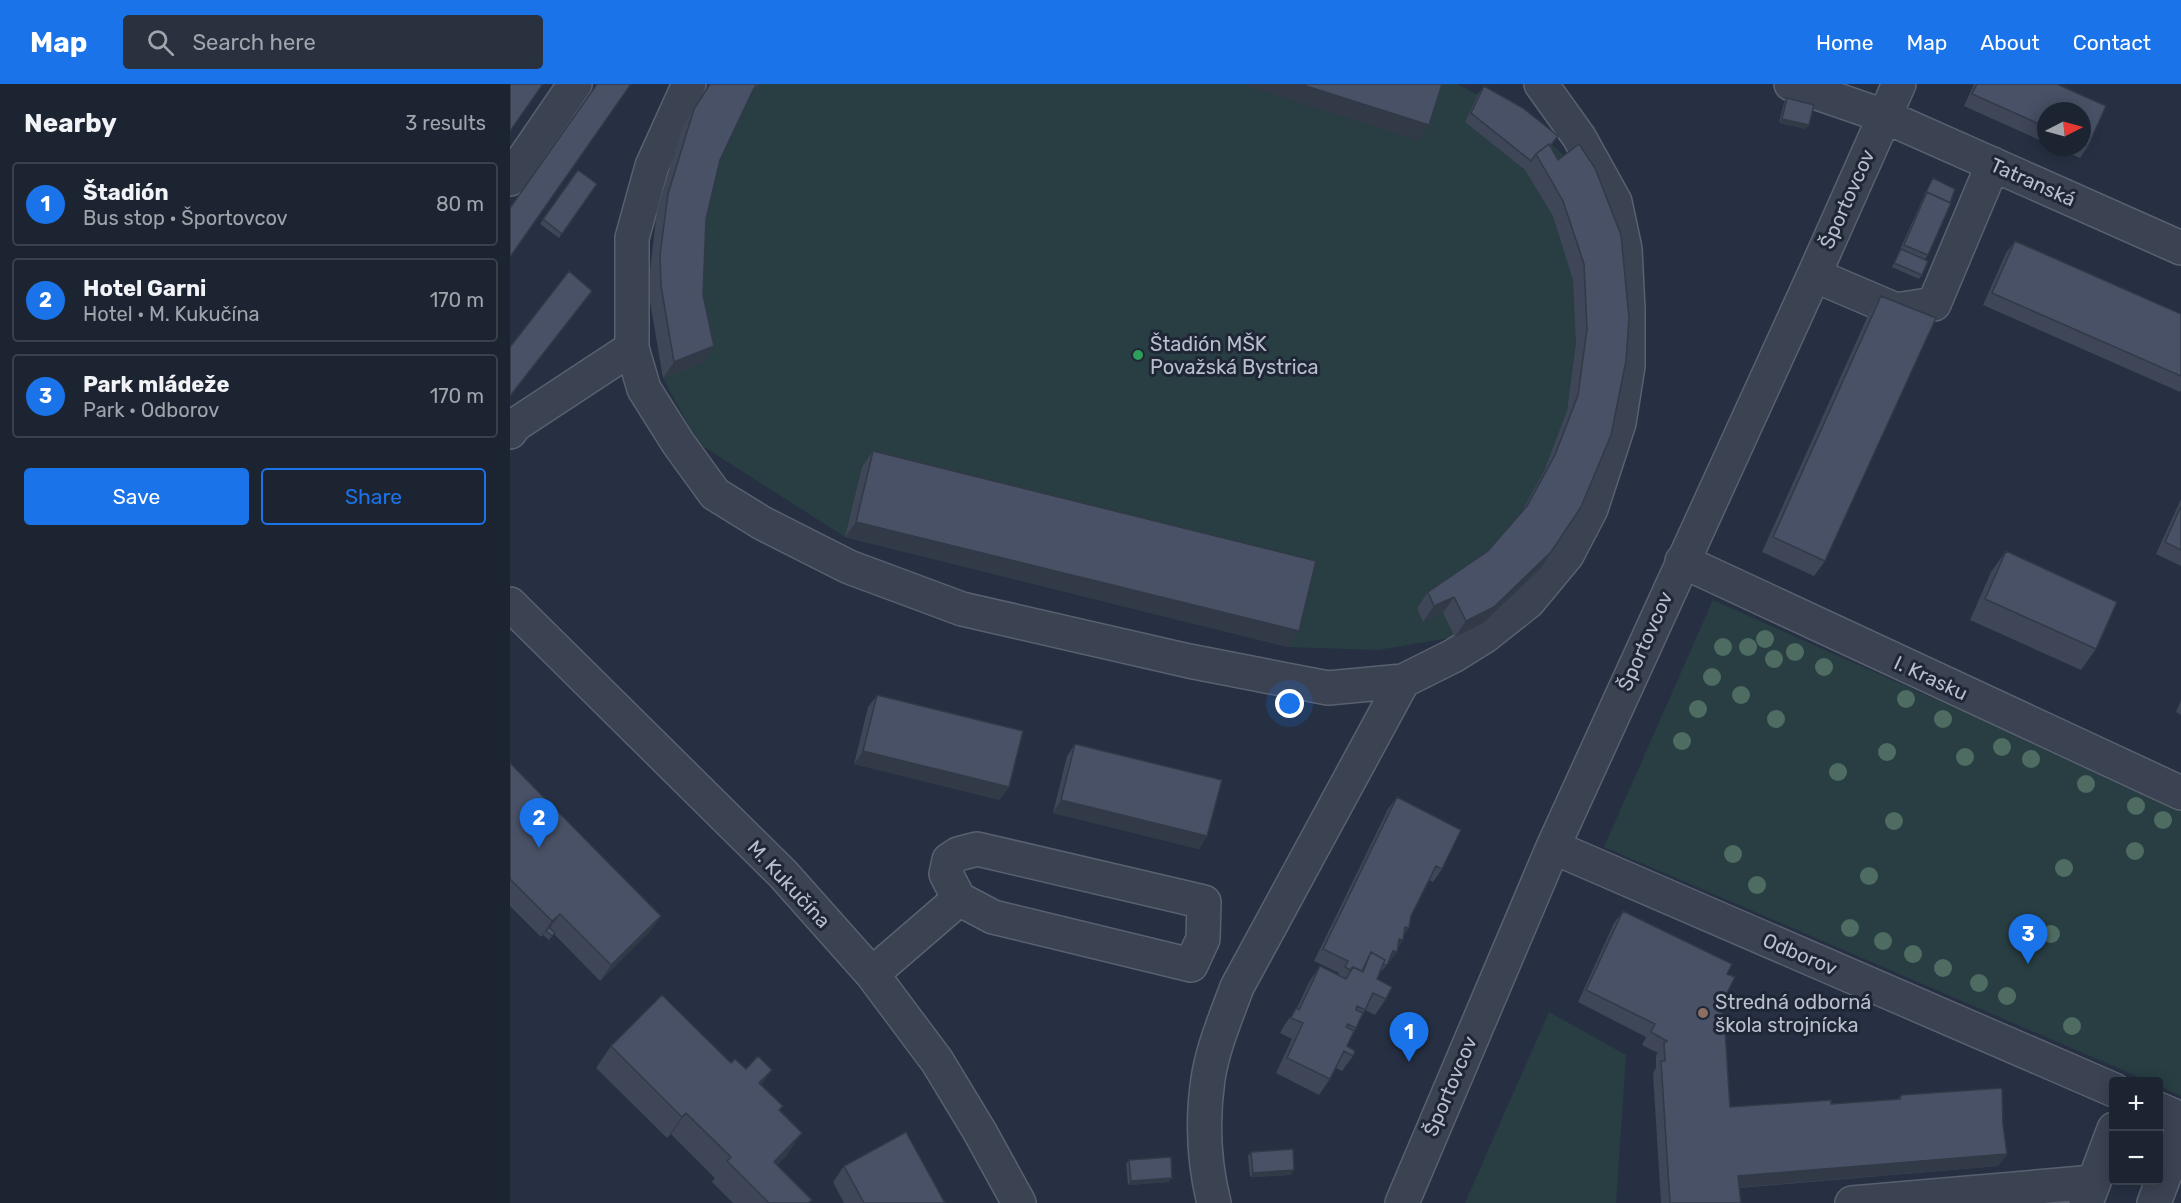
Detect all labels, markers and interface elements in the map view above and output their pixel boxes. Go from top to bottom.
search box [123,15,543,69]
text: Map [30,26,87,59]
icon: search [144,26,177,59]
text: Search here [192,29,316,56]
text: Home [1816,30,1873,55]
text: Map [1906,30,1947,55]
text: About [1980,30,2040,55]
text: Contact [2073,30,2151,55]
north arrow [2037,102,2091,156]
text: Nearby [24,108,117,139]
text: 3 results [405,111,486,135]
street label: Športovcov [1814,146,1880,252]
street label: Tatranská [1987,153,2079,211]
text: Štadión [83,179,169,206]
text: 1 [41,192,50,216]
text: 80 m [436,192,484,216]
text: Bus stop · Športovcov [83,206,288,230]
text: Hotel Garni [83,275,206,302]
text: 2 [39,288,52,312]
text: 170 m [430,288,484,312]
text: Hotel · M. Kukučína [83,302,260,326]
place label: Štadión MŠK Považská Bystrica [1150,332,1319,379]
marker: Štadión MŠK Považská Bystrica [1131,348,1145,362]
text: Park mládeže [83,371,230,398]
text: 3 [39,384,52,408]
text: 170 m [430,384,484,408]
text: Park · Odborov [83,398,219,422]
button: Save [24,468,249,525]
button: Share [261,468,486,525]
street label: Športovcov [1612,588,1678,694]
street label: I. Krasku [1890,651,1972,705]
your location [1275,689,1304,718]
pin: 2 [519,798,558,848]
street label: M. Kukučína [742,835,836,933]
pin: 3 [2008,914,2048,964]
street label: Odborov [1759,928,1841,980]
place label: Stredná odborná škola strojnícka [1715,990,1871,1037]
marker: Stredná odborná škola strojnícka [1696,1006,1710,1020]
pin: 1 [1390,1012,1428,1062]
street label: Športovcov [1418,1032,1482,1140]
map controls [2109,1077,2163,1185]
button: + [2109,1077,2163,1131]
button: − [2109,1131,2163,1185]

